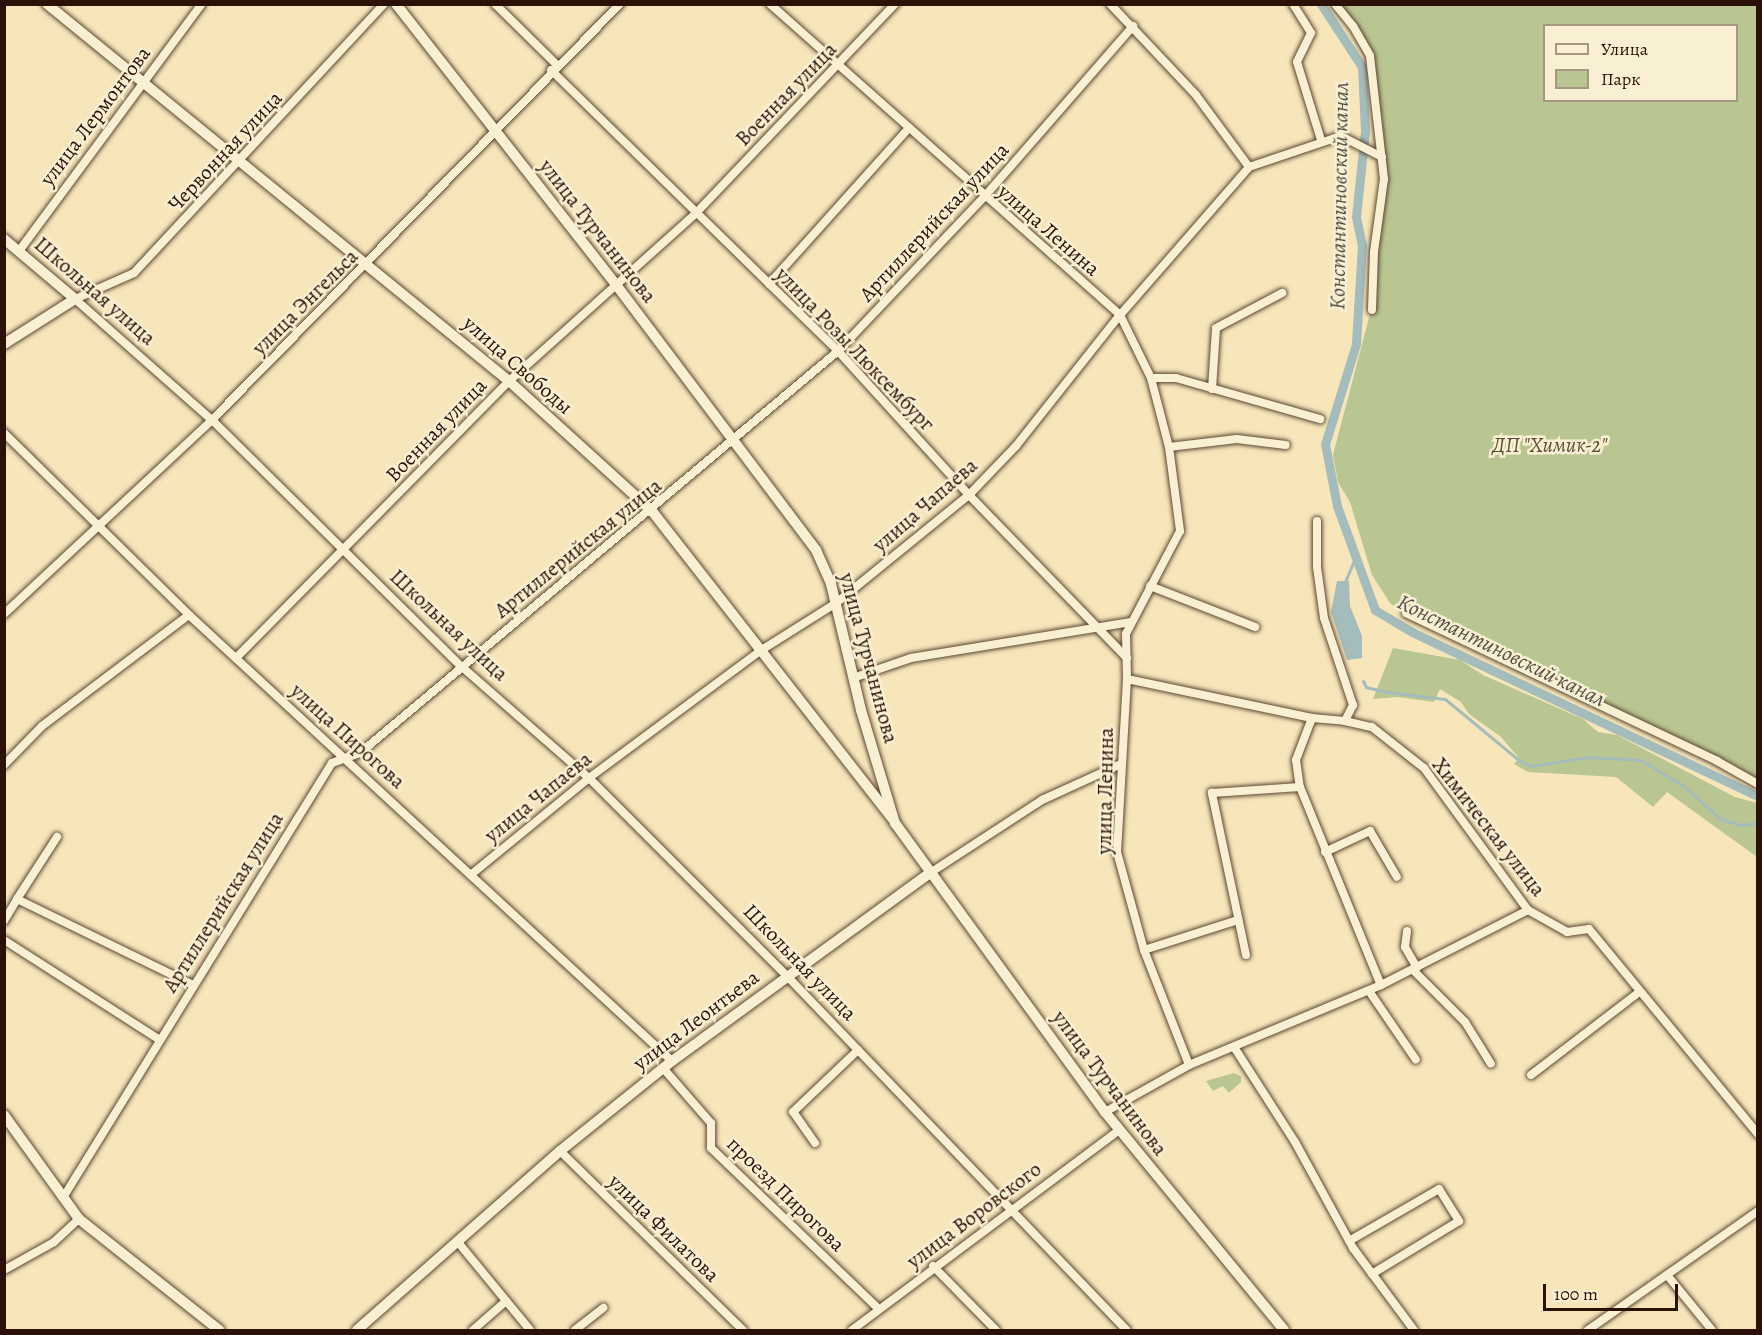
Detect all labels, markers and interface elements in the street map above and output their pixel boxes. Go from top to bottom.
legend [1543,24,1738,102]
street label: Военная улица [730,37,842,151]
text: Улица [1601,37,1648,61]
street label: улица Лермонтова [34,41,156,191]
text: Парк [1601,67,1641,91]
water label: Константиновский канал [1325,82,1355,310]
street label: Червонная улица [163,86,287,216]
street label: Артиллерийская улица [854,137,1014,307]
street label: улица Турчанинова [534,154,662,308]
street label: улица Ленина [993,179,1105,281]
street label: Школьная улица [29,231,161,351]
street label: улица Энгельса [247,244,363,360]
street label: улица Розы Люксембург [770,262,940,436]
street label: улица Свободы [458,311,578,419]
street label: Военная улица [380,373,492,487]
park label: ДП "Химик-2" [1493,432,1607,458]
street label: улица Чапаева [868,453,982,557]
street label: Артиллерийская улица [489,473,667,623]
street label: Школьная улица [385,564,513,686]
street label: улица Турчанинова [834,570,904,746]
water label: Константиновский канал [1393,589,1609,713]
street label: улица Пирогова [286,678,410,794]
street label: улица Ленина [1091,727,1119,855]
street label: улица Чапаева [479,746,597,848]
street label: Химическая улица [1427,753,1551,901]
street label: Артиллерийская улица [157,807,289,997]
street label: Школьная улица [738,898,862,1026]
street label: улица Леонтьева [628,964,764,1076]
street label: улица Турчанинова [1047,1005,1173,1161]
street label: проезд Пирогова [722,1131,850,1257]
street label: улица Воровского [902,1156,1046,1274]
street label: улица Филатова [603,1169,725,1287]
scale bar [1546,1272,1681,1310]
text: 100 m [1554,1282,1598,1306]

